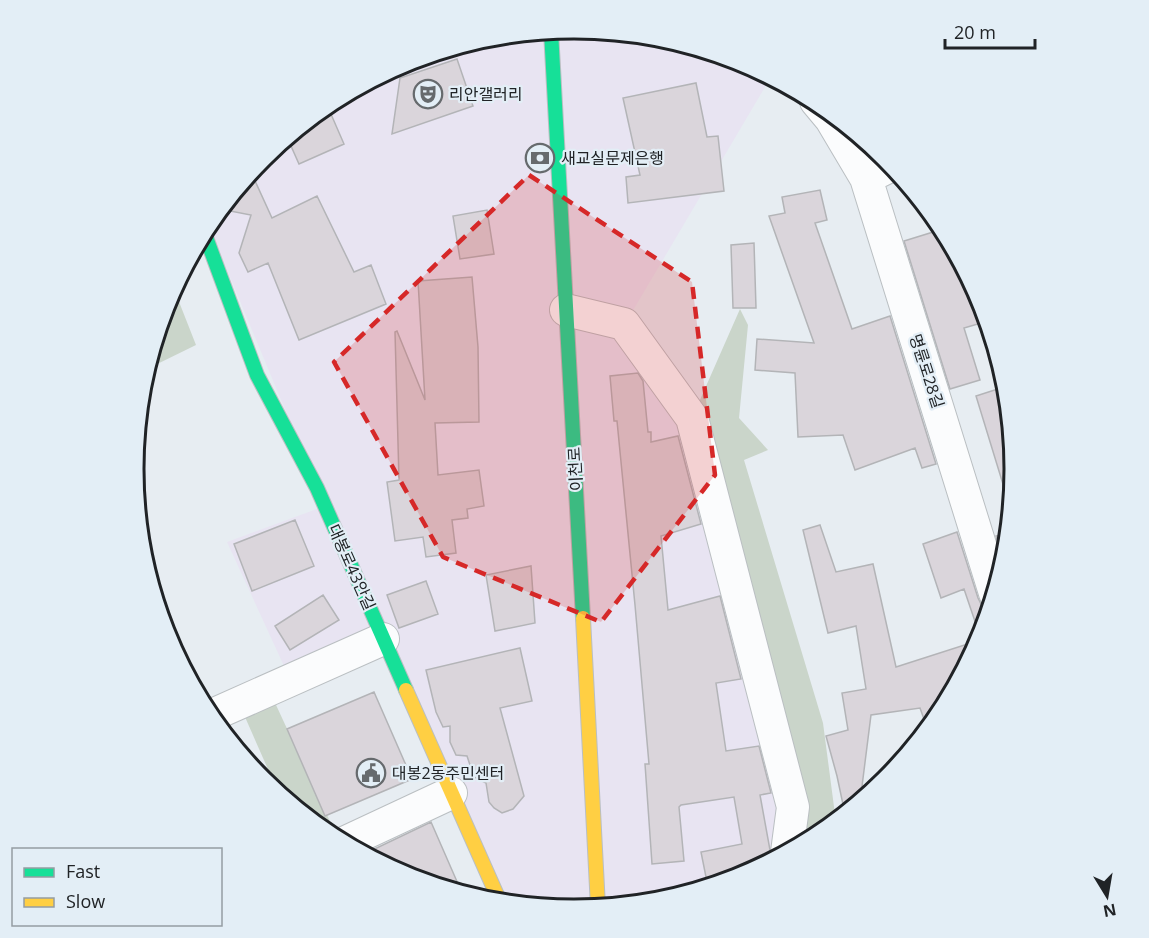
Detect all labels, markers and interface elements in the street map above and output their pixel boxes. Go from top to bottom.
scale bar [945,12,1035,50]
text: 20 m [954,20,996,44]
theatre icon: 리안갤러리 [412,78,444,110]
place label: 리안갤러리 [449,83,523,105]
bank icon: 새교실문제은행 [524,142,556,174]
place label: 새교실문제은행 [561,147,664,169]
street label: 명륜로28길 [905,331,949,411]
street label: 이천로 [563,446,587,492]
street label: 대봉로43안길 [323,521,381,613]
public building icon: 대봉2동주민센터 [355,757,387,789]
place label: 대봉2동주민센터 [392,762,504,784]
legend [12,848,222,926]
text: Fast [66,859,100,883]
north arrow [1077,866,1137,926]
text: Slow [66,889,105,913]
text: N [1101,899,1118,923]

